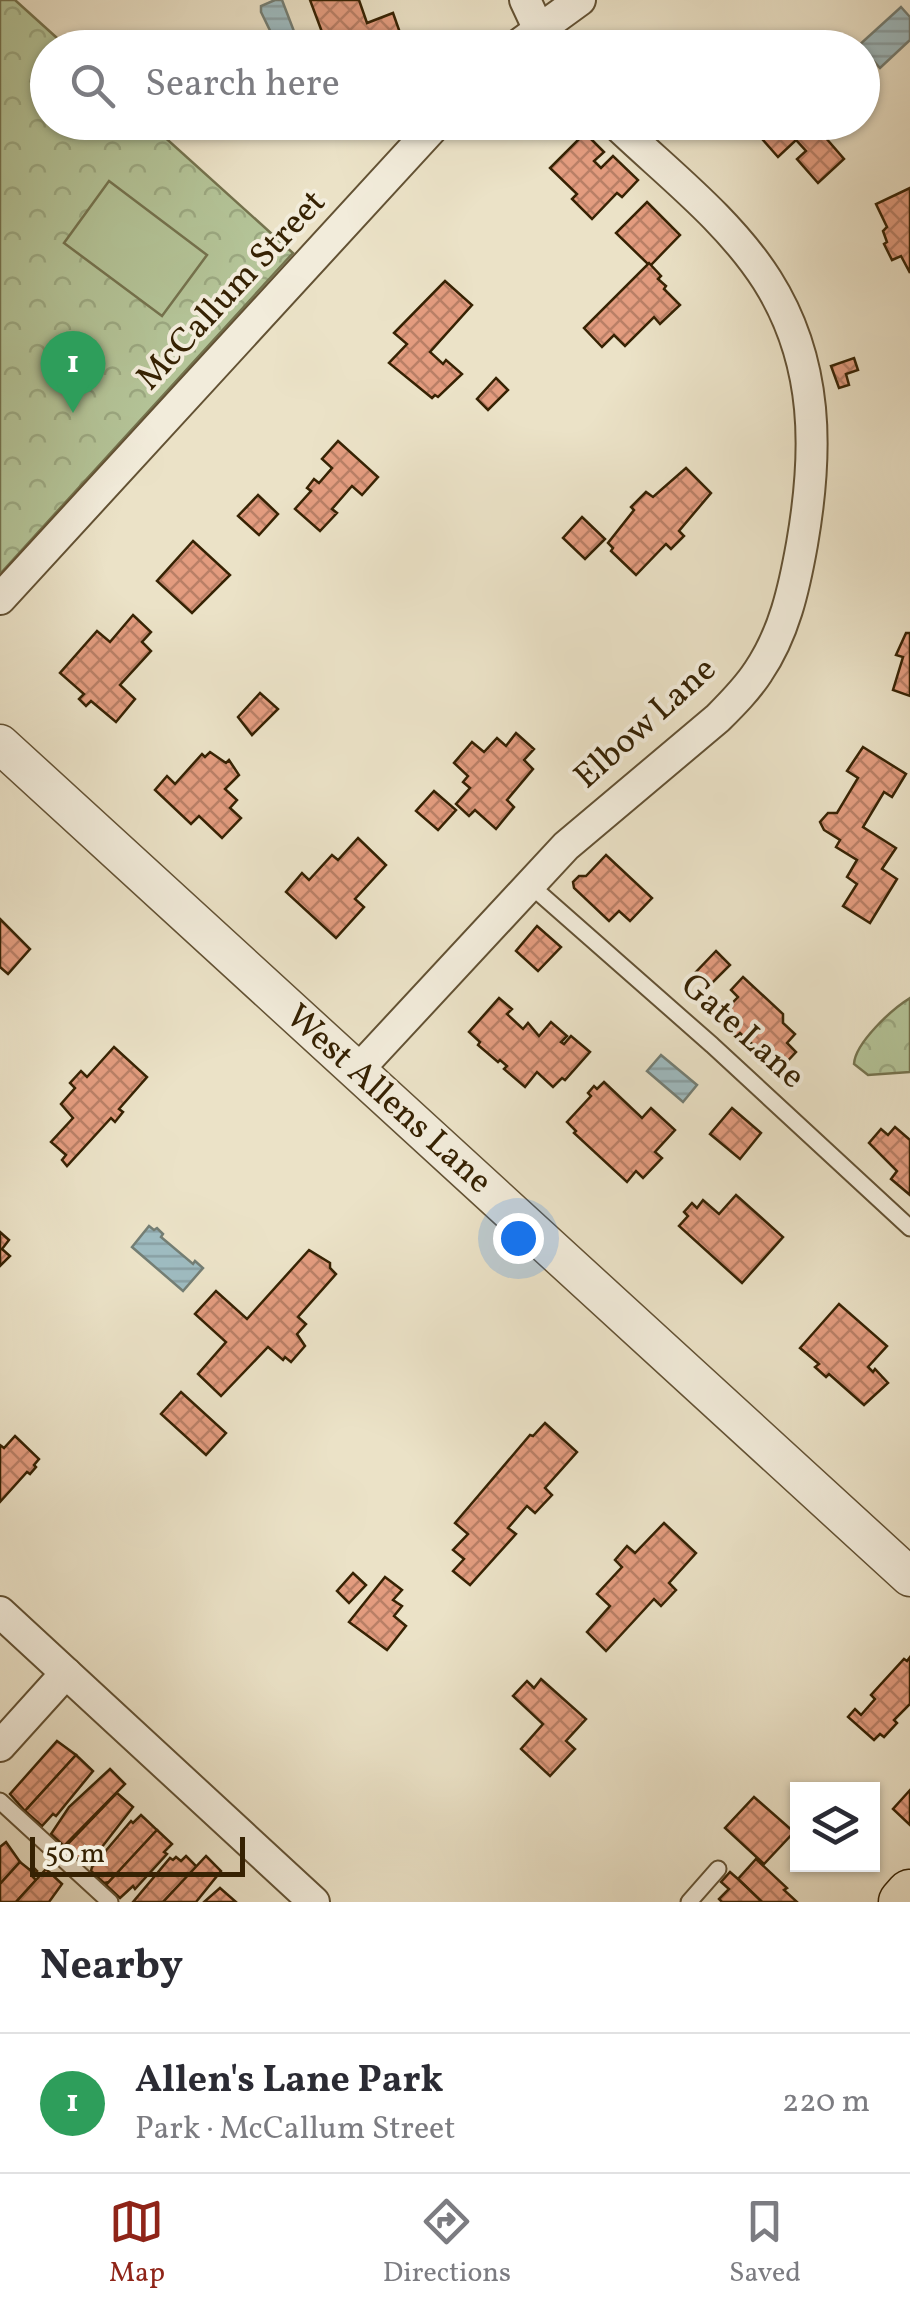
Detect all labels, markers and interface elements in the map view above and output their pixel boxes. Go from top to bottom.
search box [30,30,880,140]
icon: search [65,58,120,113]
text: Search here [145,59,340,112]
street label: McCallum Street [126,180,338,402]
pin: 1 [40,330,106,413]
street label: Elbow Lane [564,647,728,801]
street label: Gate Lane [669,963,815,1101]
street label: West Allens Lane [274,994,502,1206]
your location [493,1213,544,1264]
map controls [790,1782,880,1872]
button: layers [790,1782,880,1872]
scale bar [30,1832,245,1876]
text: 50 m [45,1835,105,1874]
text: Nearby [40,1938,183,1997]
text: Allen's Lane Park [135,2055,444,2108]
text: 1 [66,2081,79,2125]
text: 220 m [782,2081,870,2125]
text: Park · McCallum Street [135,2108,456,2152]
tab: Map [109,2194,165,2293]
tab: Directions [383,2194,511,2293]
tab: Saved [729,2194,801,2293]

